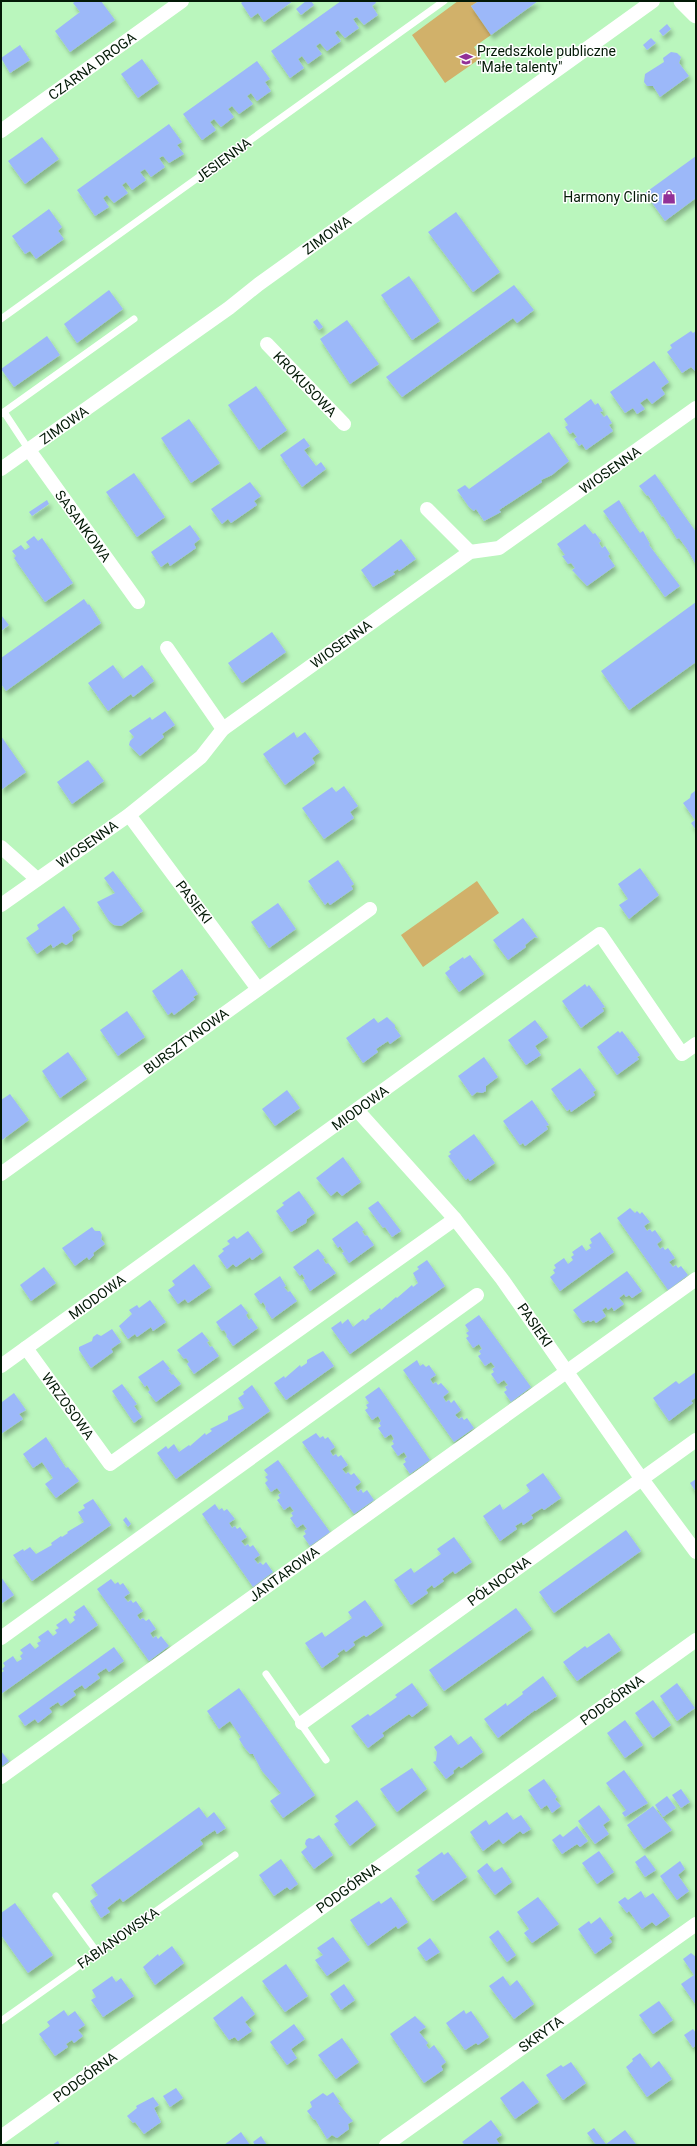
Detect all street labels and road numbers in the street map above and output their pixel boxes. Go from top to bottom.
street label: CZARNA DROGA [45,29,139,103]
street label: JESIENNA [192,134,254,186]
street label: ZIMOWA [300,212,354,258]
street label: KROKUSOWA [270,348,340,420]
street label: ZIMOWA [37,403,91,447]
street label: WIOSENNA [576,443,644,497]
street label: SASANKOWA [52,487,114,565]
street label: WIOSENNA [307,617,375,671]
street label: WIOSENNA [53,817,121,871]
street label: PASIEKI [173,877,215,927]
street label: BURSZTYNOWA [140,1005,232,1077]
street label: MIODOWA [329,1082,391,1134]
street label: MIODOWA [66,1271,128,1323]
street label: PASIEKI [514,1300,556,1350]
street label: WRZOSOWA [39,1370,97,1442]
street label: JANTAROWA [246,1543,322,1605]
street label: PÓŁNOCNA [464,1552,534,1609]
street label: PODGÓRNA [576,1671,647,1728]
street label: PODGÓRNA [312,1859,383,1916]
street label: FABIANOWSKA [74,1904,162,1972]
street label: SKRYTA [516,2013,566,2055]
street label: PODGÓRNA [49,2048,120,2105]

